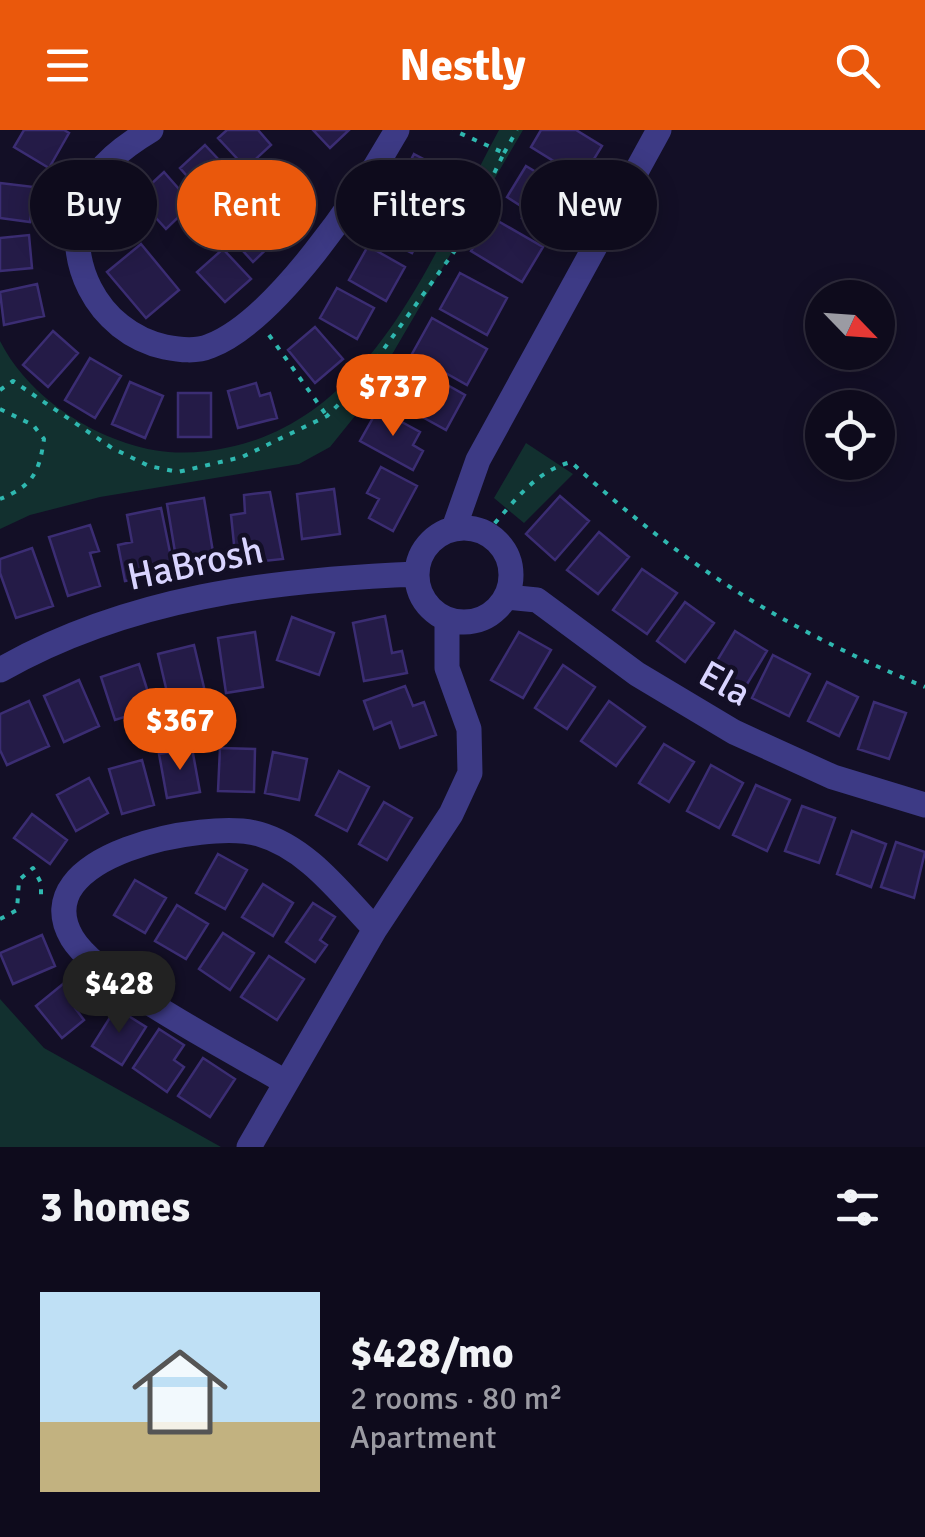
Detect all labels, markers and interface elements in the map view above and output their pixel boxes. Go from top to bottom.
icon: menu [40,38,95,93]
text: Nestly [399,38,526,93]
icon: search [830,38,885,93]
chip: Buy [30,160,157,250]
chip: Rent [177,160,316,250]
chip: Filters [336,160,501,250]
chip: New [521,160,657,250]
north arrow [805,280,895,370]
map controls [805,280,895,480]
pin: $737 [334,354,452,439]
text: $737 [358,367,428,406]
button: locate [805,390,895,480]
street label: HaBrosh [123,526,267,601]
street label: Ela [691,650,759,717]
pin: $367 [121,688,239,773]
text: $367 [145,701,215,740]
pin: $428 [60,951,178,1036]
text: $428 [84,964,154,1003]
icon: filters [830,1180,885,1235]
text: 3 homes [40,1182,190,1233]
text: $428/mo [350,1328,514,1379]
icon: home [120,1332,240,1452]
text: 2 rooms · 80 m² [350,1379,563,1418]
text: Apartment [350,1418,497,1457]

